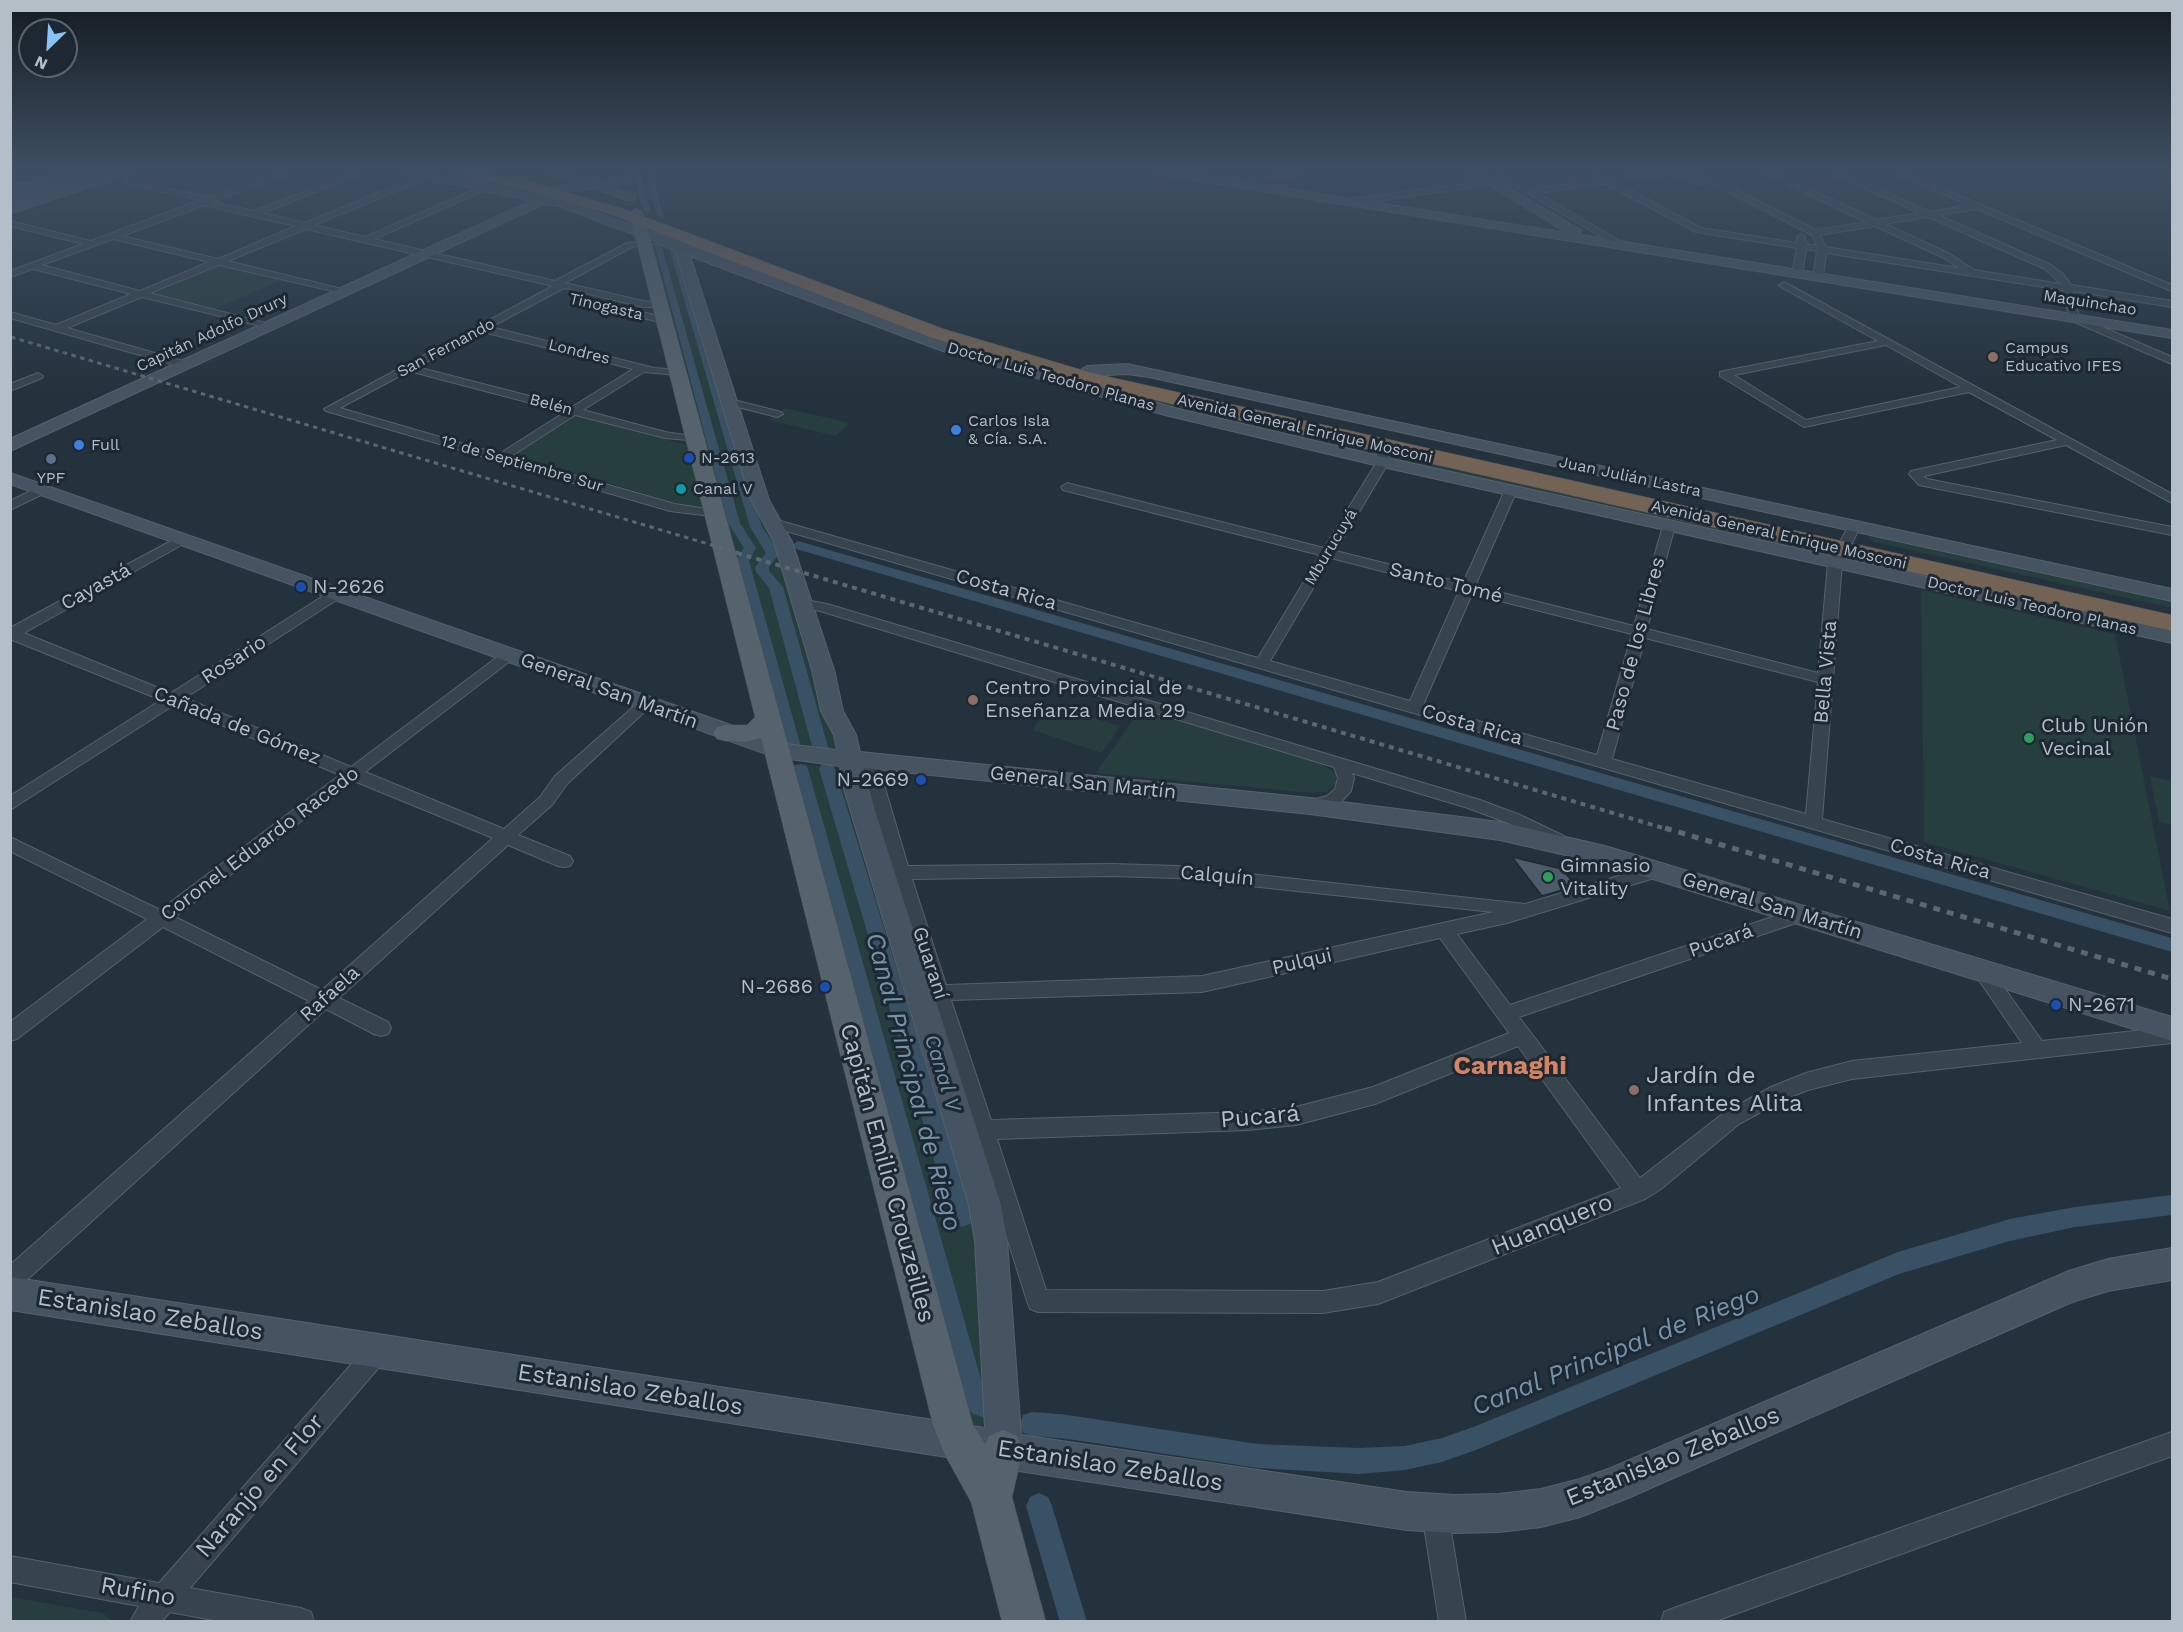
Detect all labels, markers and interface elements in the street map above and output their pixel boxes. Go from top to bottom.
north arrow [18,18,78,78]
text: N [32,52,50,74]
street label: Maquinchao [2042,286,2138,320]
street label: Tinogasta [567,289,645,325]
street label: Capitán Adolfo Drury [134,290,290,376]
street label: San Fernando [394,314,498,382]
street label: Londres [546,335,612,369]
street label: Doctor Luis Teodoro Planas [945,338,1157,416]
place label: Campus Educativo IFES [2005,338,2122,376]
marker: Campus Educativo IFES [1986,350,2000,364]
street label: Belén [527,390,575,420]
street label: Avenida General Enrique Mosconi [1175,390,1435,468]
place label: Carlos Isla & Cía. S.A. [968,411,1050,449]
marker: Carlos Isla & Cía. S.A. [949,423,963,437]
street label: 12 de Septiembre Sur [439,432,605,496]
place label: Full [91,435,120,455]
marker: Full [72,438,86,452]
place label: N-2613 [701,448,755,468]
marker: N-2613 [682,451,696,465]
marker: YPF [44,452,58,466]
street label: Juan Julián Lastra [1557,453,1703,501]
place label: YPF [37,468,65,488]
place label: Canal V [693,479,753,499]
marker: Canal V [674,482,688,496]
street label: Avenida General Enrique Mosconi [1649,496,1909,574]
street label: Mburucuyá [1301,505,1361,589]
street label: Paso de los Libres [1601,554,1671,734]
street label: Santo Tomé [1387,557,1505,609]
street label: Cayastá [57,558,135,616]
street label: Costa Rica [953,564,1059,616]
street label: Doctor Luis Teodoro Planas [1925,573,2139,639]
place label: N-2626 [313,575,385,599]
marker: N-2626 [294,580,308,594]
street label: Bella Vista [1810,619,1842,725]
street label: Rosario [197,630,271,690]
street label: General San Martín [517,648,701,734]
place label: Centro Provincial de Enseñanza Media 29 [985,676,1186,723]
street label: Cañada de Gómez [150,682,324,770]
marker: Centro Provincial de Enseñanza Media 29 [966,693,980,707]
street label: Costa Rica [1419,699,1525,751]
place label: Club Unión Vecinal [2041,714,2149,761]
marker: Club Unión Vecinal [2022,731,2036,745]
street label: General San Martín [989,761,1177,805]
street label: Coronel Eduardo Racedo [156,762,364,926]
place label: N-2669 [837,768,909,792]
marker: N-2669 [914,773,928,787]
street label: Costa Rica [1887,833,1993,885]
place label: Gimnasio Vitality [1560,854,1650,901]
street label: Calquín [1179,861,1255,891]
street label: General San Martín [1679,867,1865,945]
marker: Gimnasio Vitality [1541,870,1555,884]
street label: Pucará [1686,919,1756,963]
street label: Guaraní [907,924,953,1002]
water label: Canal Principal de Riego [858,929,968,1235]
street label: Pulqui [1270,943,1334,981]
street label: Rafaela [295,961,365,1027]
place label: N-2686 [741,975,813,999]
marker: N-2686 [818,980,832,994]
place label: N-2671 [2068,993,2135,1017]
marker: N-2671 [2049,998,2063,1012]
street label: Capitán Emilio Crouzeilles [833,1020,941,1326]
water label: Canal V [918,1032,966,1114]
district label: Carnaghi [1453,1050,1567,1082]
place label: Jardín de Infantes Alita [1646,1062,1803,1118]
marker: Jardín de Infantes Alita [1627,1083,1641,1097]
street label: Pucará [1219,1099,1301,1135]
street label: Huanquero [1487,1188,1617,1262]
water label: Canal Principal de Riego [1467,1279,1765,1423]
street label: Estanislao Zeballos [35,1283,265,1347]
street label: Estanislao Zeballos [515,1358,745,1422]
street label: Estanislao Zeballos [1562,1401,1784,1513]
street label: Naranjo en Flor [190,1408,330,1564]
street label: Estanislao Zeballos [995,1434,1225,1498]
street label: Rufino [98,1571,178,1613]

